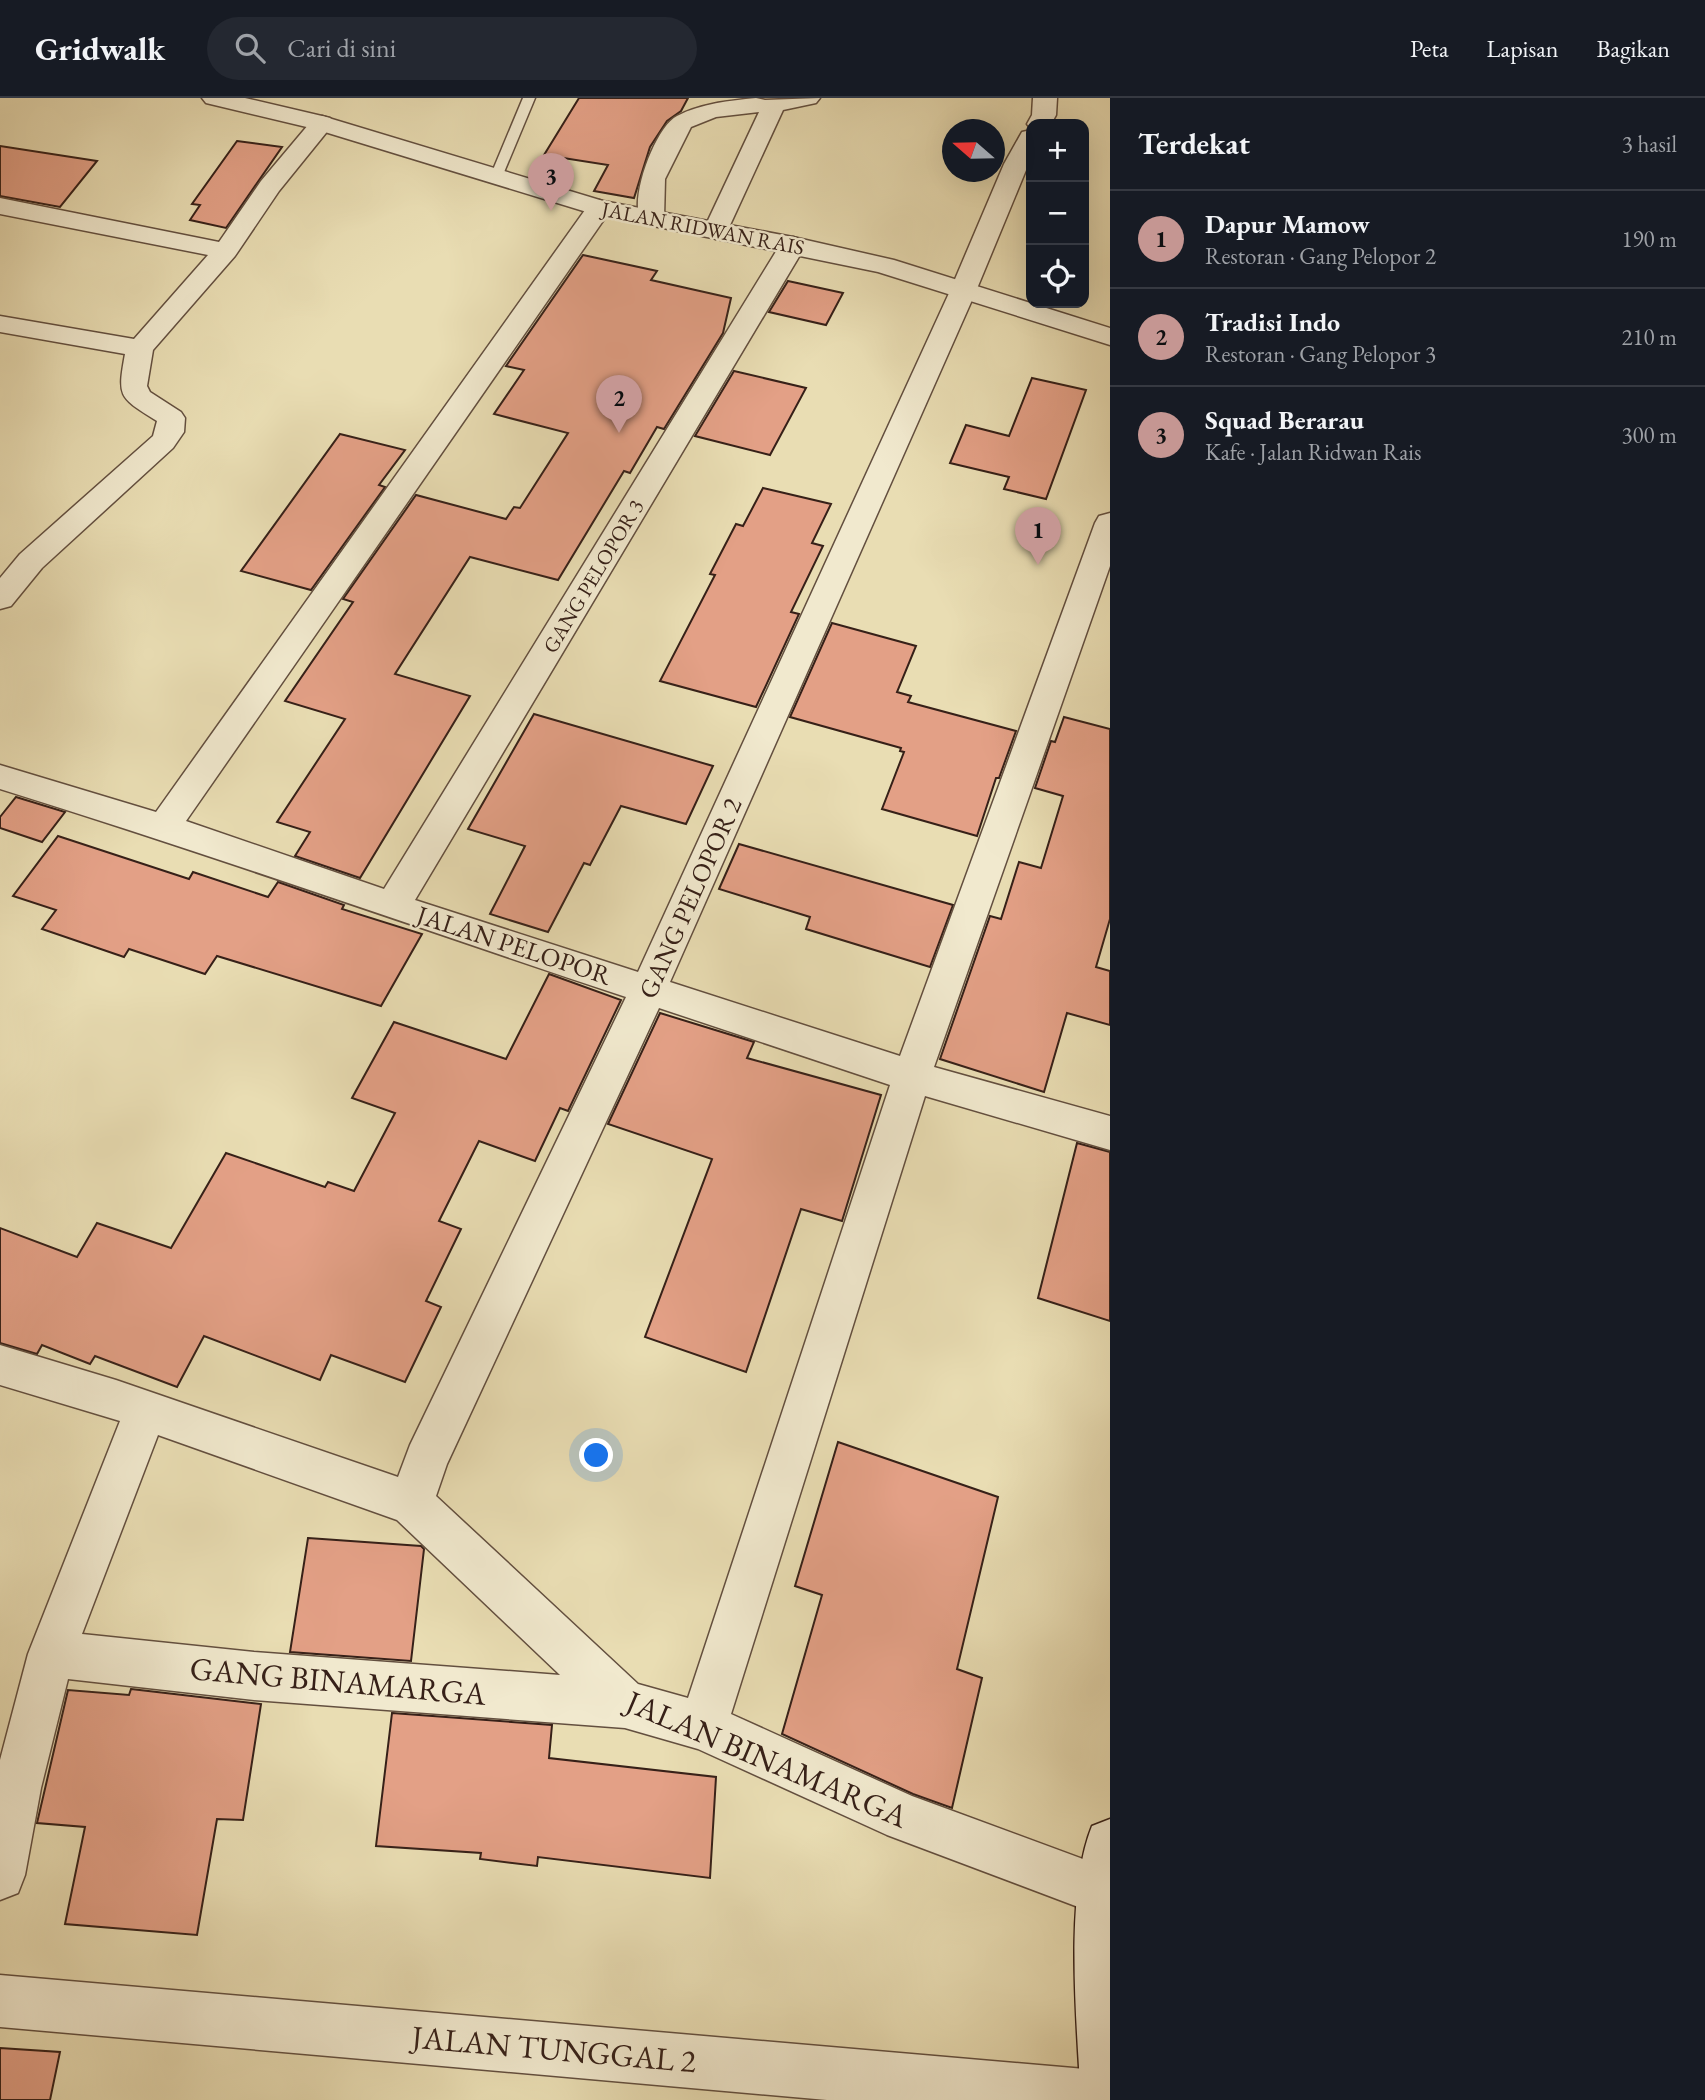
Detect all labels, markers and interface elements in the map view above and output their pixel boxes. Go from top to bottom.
search box [207,17,697,80]
text: Gridwalk [35,27,165,70]
icon: search [231,29,269,67]
text: Cari di sini [287,31,396,65]
text: Peta [1410,33,1449,64]
text: Lapisan [1487,33,1559,64]
text: Bagikan [1597,33,1670,64]
north arrow [942,119,1005,182]
map controls [1026,119,1089,308]
button: + [1026,119,1089,182]
text: Terdekat [1138,124,1250,163]
text: 3 hasil [1622,129,1677,159]
pin: 3 [528,153,574,211]
button: − [1026,182,1089,245]
street label: JALAN RIDWAN RAIS [598,195,807,261]
text: Dapur Mamow [1205,207,1370,241]
text: 1 [1155,224,1167,254]
text: 190 m [1621,224,1677,254]
text: Restoran · Gang Pelopor 2 [1205,241,1436,271]
button: locate [1026,245,1089,308]
text: Tradisi Indo [1205,305,1340,339]
text: 2 [1155,322,1167,352]
text: 210 m [1621,322,1677,352]
text: Restoran · Gang Pelopor 3 [1205,339,1436,369]
pin: 2 [596,375,642,433]
text: Squad Berarau [1205,403,1364,437]
text: 3 [1155,420,1167,450]
text: 300 m [1621,420,1677,450]
text: Kafe · Jalan Ridwan Rais [1205,437,1421,467]
street label: GANG PELOPOR 3 [536,494,650,658]
pin: 1 [1015,507,1061,565]
street label: GANG PELOPOR 2 [631,792,750,1004]
street label: JALAN PELOPOR [411,897,616,993]
your location [579,1438,613,1472]
street label: GANG BINAMARGA [188,1647,489,1715]
street label: JALAN BINAMARGA [617,1679,915,1838]
street label: JALAN TUNGGAL 2 [407,2015,699,2082]

